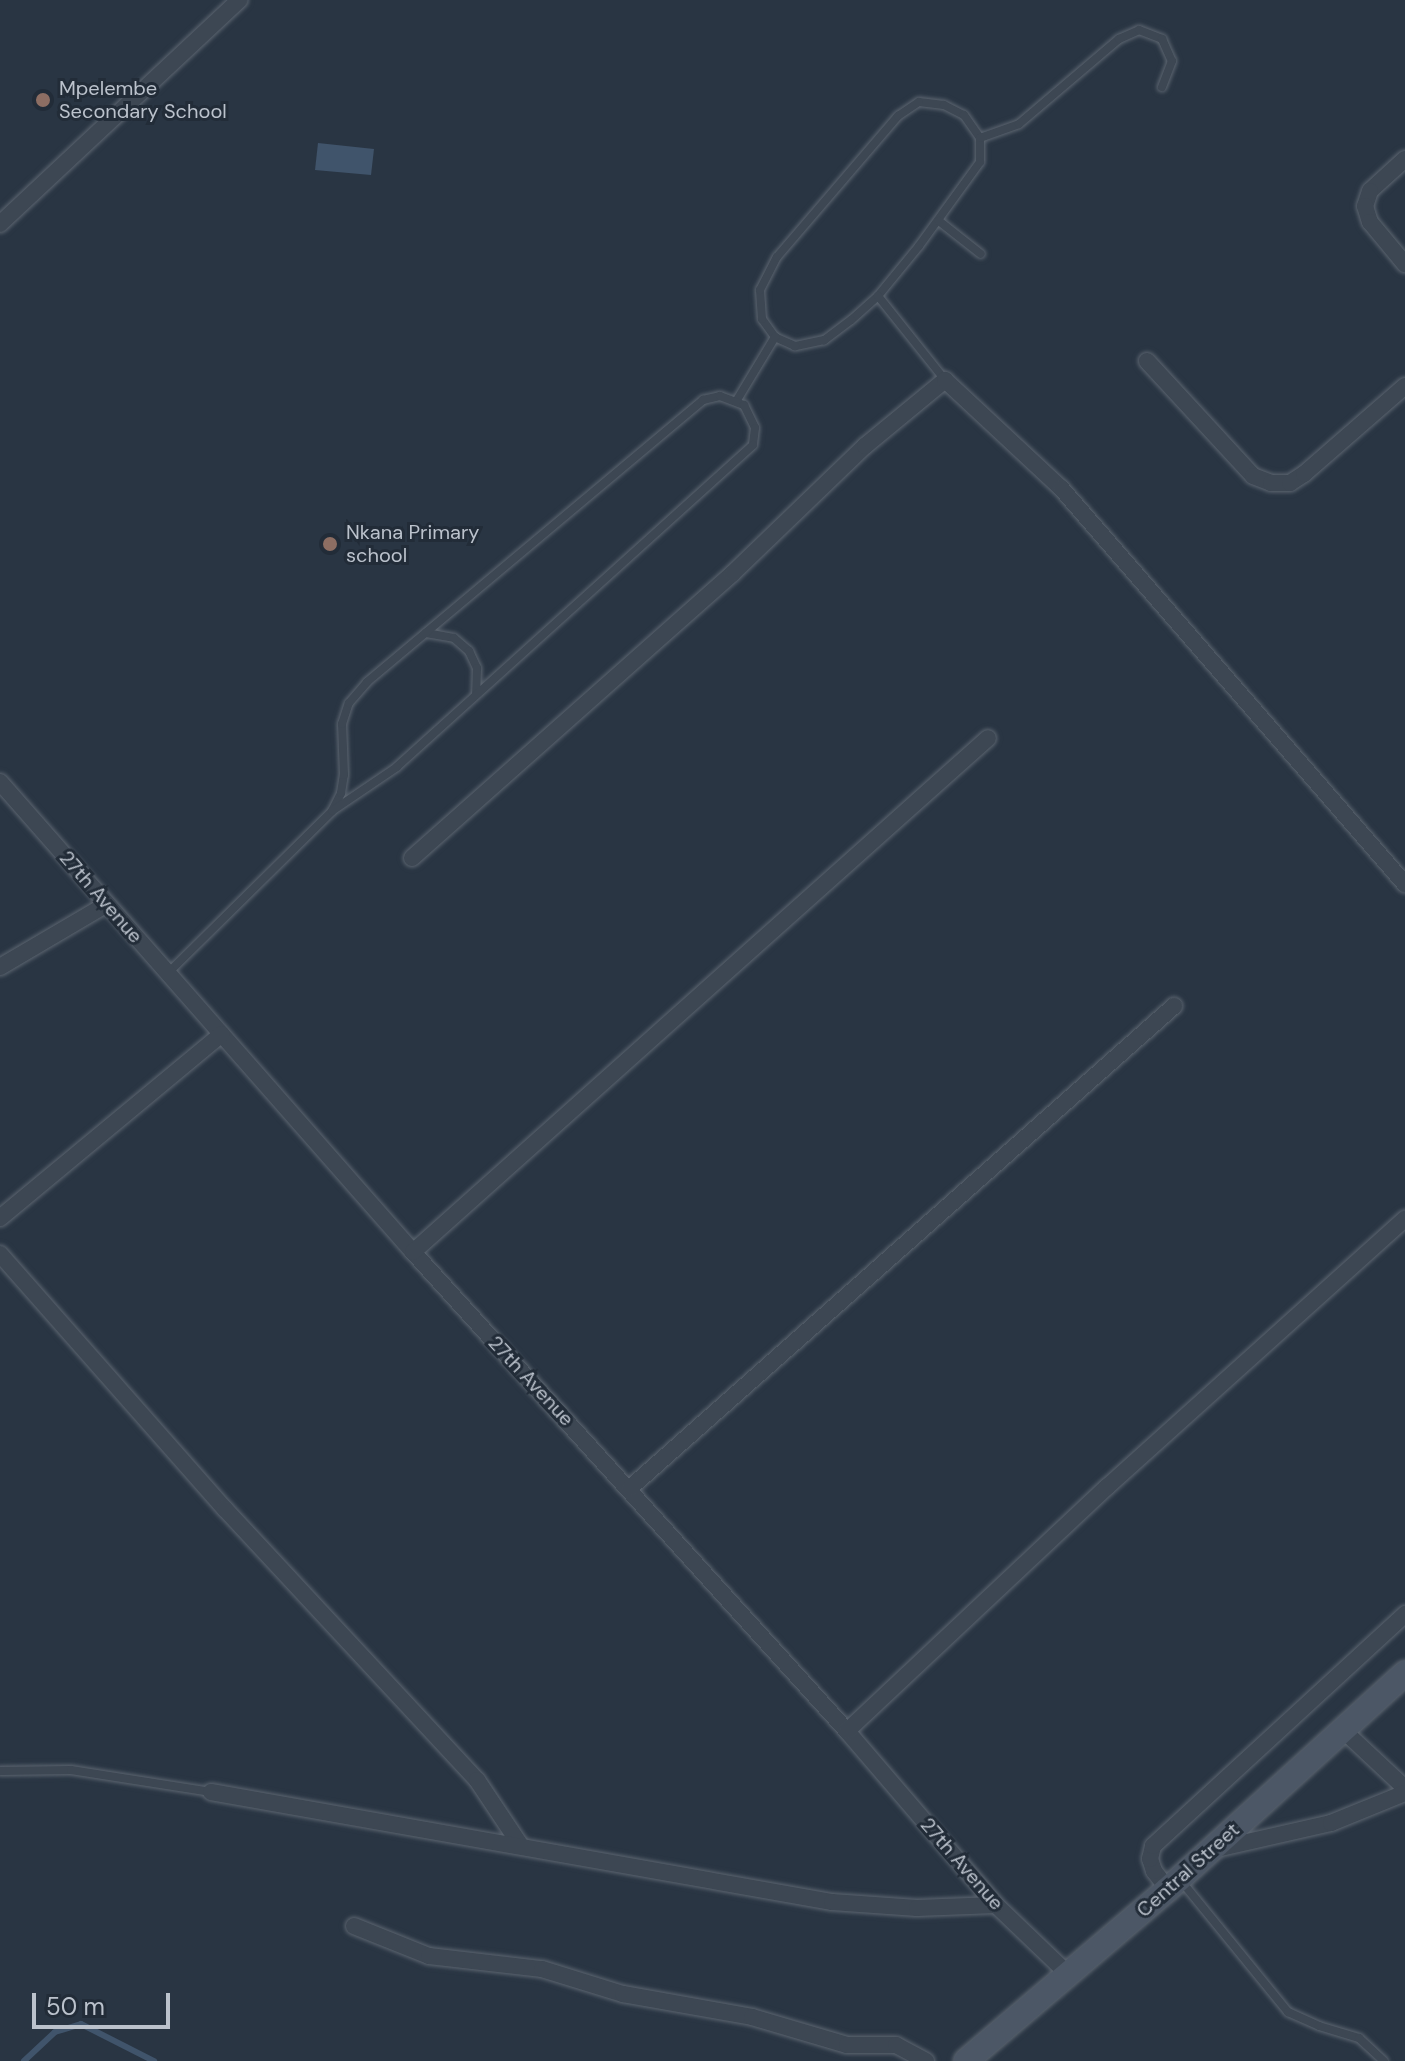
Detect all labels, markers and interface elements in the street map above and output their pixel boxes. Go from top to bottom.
place label: Mpelembe Secondary School [59,76,227,123]
marker: Mpelembe Secondary School [34,91,52,109]
place label: Nkana Primary school [346,520,479,567]
marker: Nkana Primary school [321,535,339,553]
street label: 27th Avenue [54,846,148,948]
street label: 27th Avenue [483,1331,579,1431]
street label: 27th Avenue [915,1813,1009,1915]
street label: Central Street [1132,1818,1244,1922]
scale bar [36,1977,174,2027]
text: 50 m [46,1991,105,2022]

